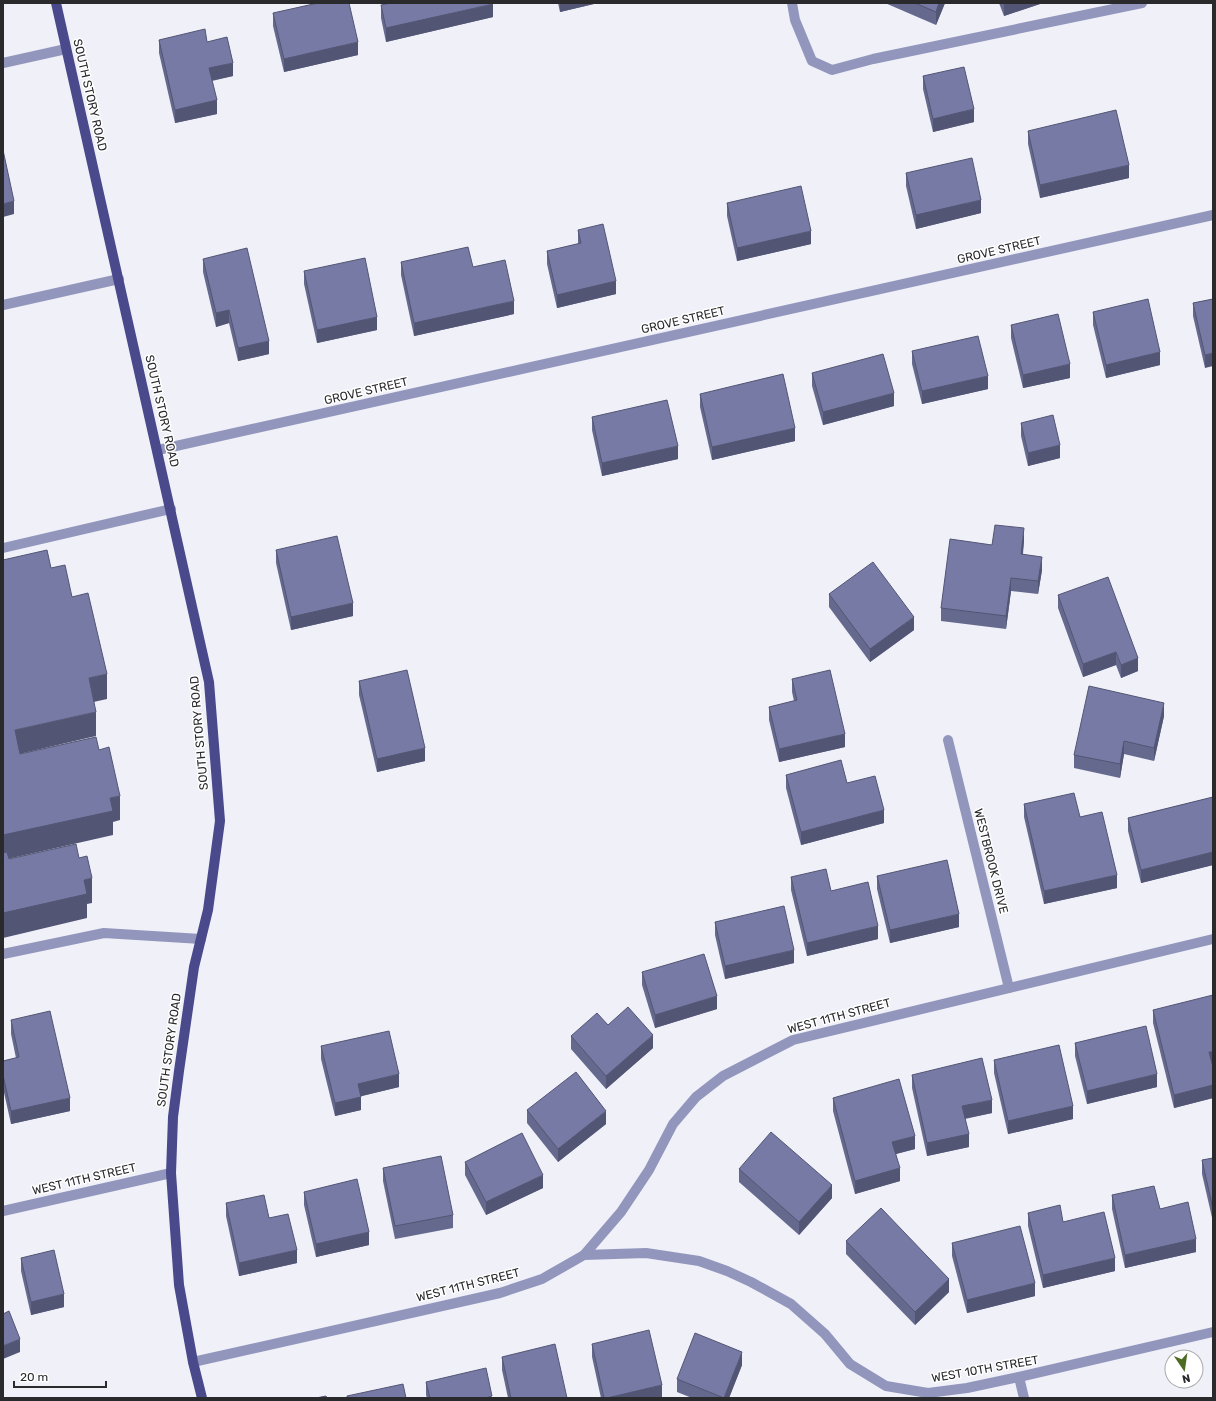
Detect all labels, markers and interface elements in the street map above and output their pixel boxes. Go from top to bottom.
street label: SOUTH STORY ROAD [70,38,110,152]
street label: GROVE STREET [956,234,1042,266]
street label: GROVE STREET [640,304,726,336]
street label: SOUTH STORY ROAD [142,354,182,468]
street label: GROVE STREET [323,375,409,407]
street label: SOUTH STORY ROAD [187,675,211,791]
street label: WESTBROOK DRIVE [971,807,1011,915]
street label: SOUTH STORY ROAD [154,992,184,1108]
street label: WEST 11TH STREET [786,995,892,1037]
street label: WEST 11TH STREET [31,1160,137,1198]
street label: WEST 11TH STREET [415,1265,521,1305]
north arrow [1164,1349,1204,1389]
street label: WEST 10TH STREET [930,1353,1040,1385]
scale bar [14,1363,106,1389]
text: 20 m [20,1370,48,1384]
text: N [1181,1371,1191,1385]

